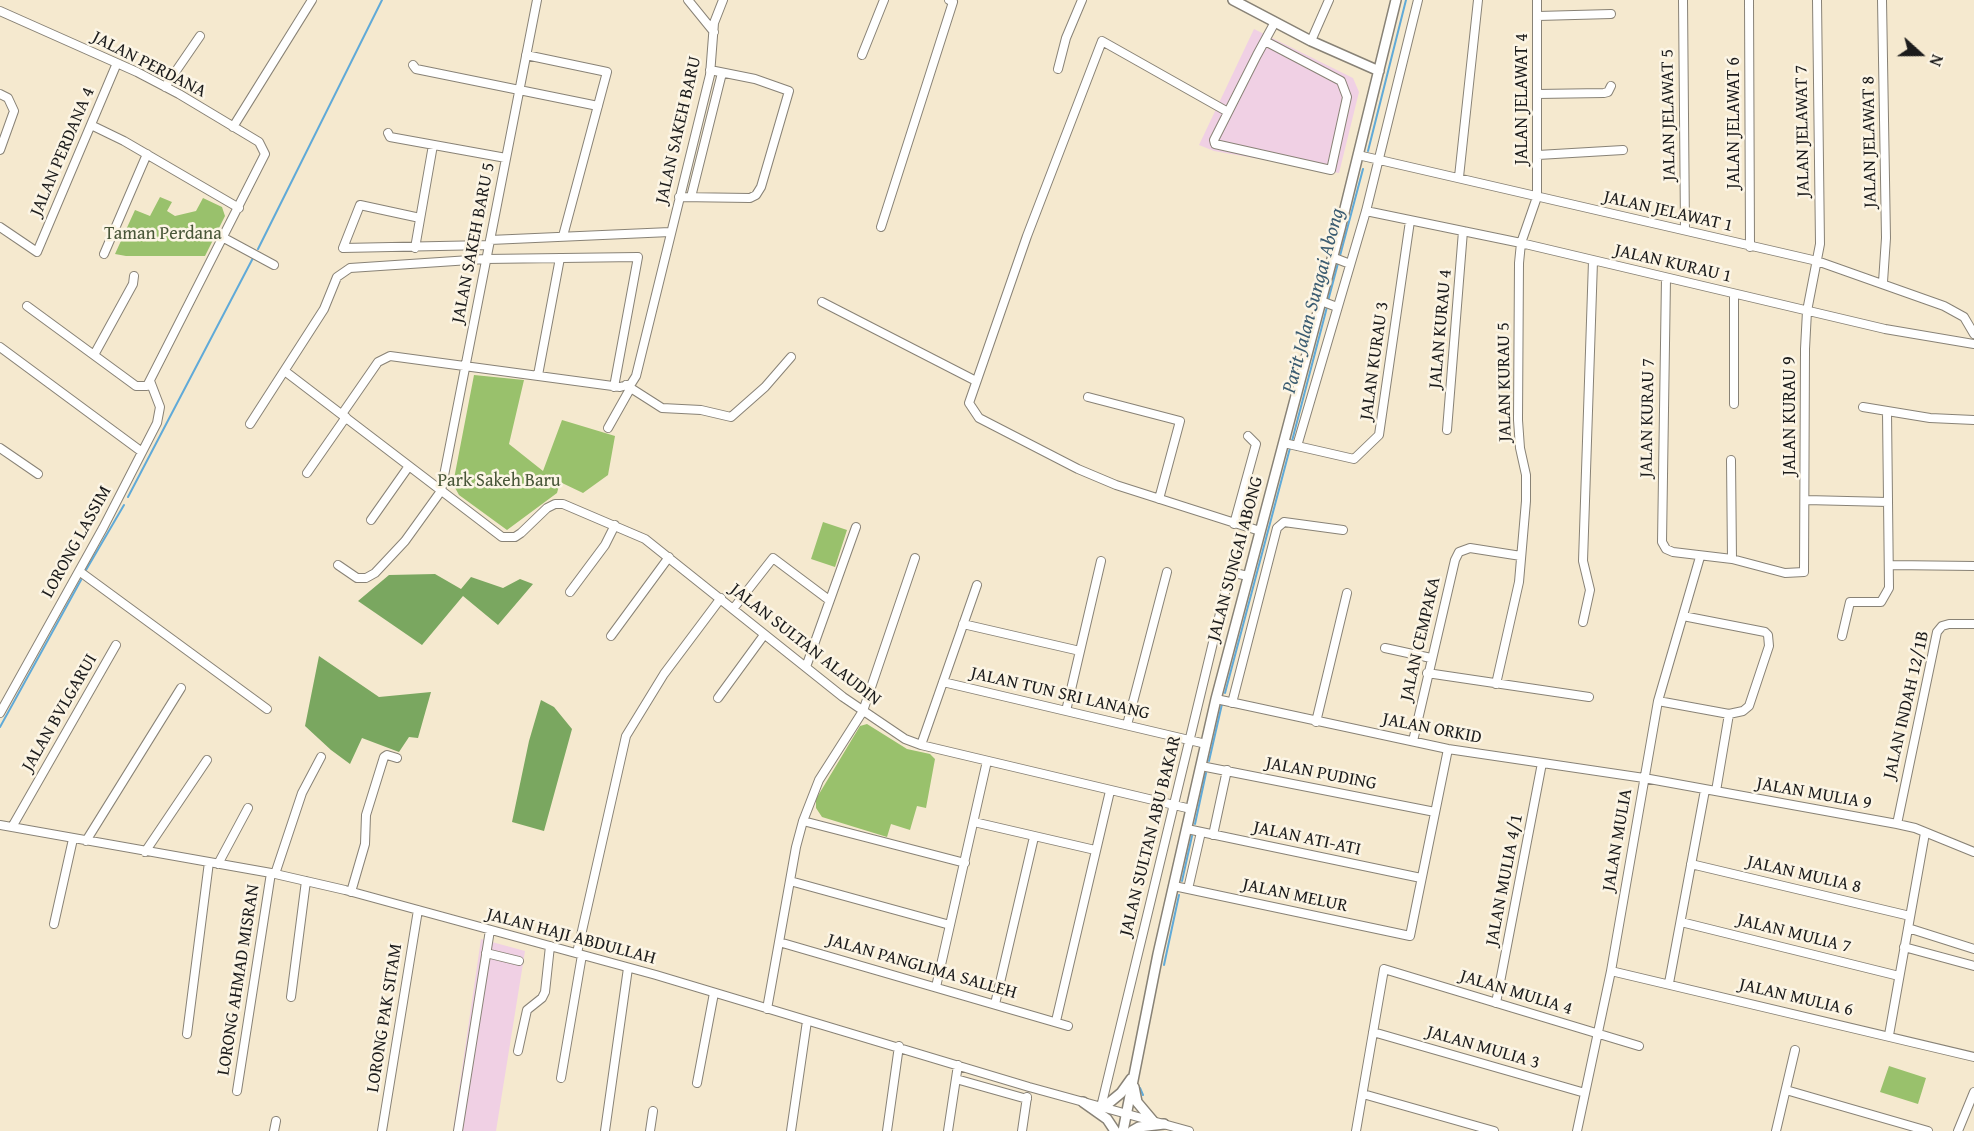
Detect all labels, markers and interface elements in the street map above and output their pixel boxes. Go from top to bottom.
north arrow [1890,24,1950,84]
street label: JALAN PERDANA [88,27,210,103]
street label: JALAN JELAWAT 4 [1511,33,1533,165]
street label: JALAN JELAWAT 5 [1657,49,1681,181]
text: N [1924,51,1950,70]
street label: JALAN SAKEH BARU [652,54,706,206]
street label: JALAN JELAWAT 6 [1723,57,1745,189]
street label: JALAN JELAWAT 7 [1791,65,1815,197]
street label: JALAN JELAWAT 8 [1858,76,1882,208]
street label: JALAN PERDANA 4 [26,84,100,220]
street label: JALAN SAKEH BARU 5 [448,161,500,325]
street label: JALAN JELAWAT 1 [1601,187,1735,237]
water label: Parit Jalan Sungai Abong [1278,206,1350,396]
park label: Taman Perdana [104,223,222,245]
street label: JALAN KURAU 1 [1612,240,1734,288]
street label: JALAN KURAU 4 [1425,268,1457,390]
street label: JALAN KURAU 3 [1356,300,1394,422]
street label: JALAN KURAU 5 [1493,322,1517,442]
street label: JALAN KURAU 9 [1779,356,1801,476]
street label: JALAN KURAU 7 [1636,358,1660,478]
park label: Park Sakeh Baru [437,470,561,492]
street label: JALAN SUNGAI ABONG [1204,474,1268,644]
street label: LORONG LASSIM [37,482,117,602]
street label: JALAN CEMPAKA [1396,575,1446,703]
street label: JALAN SULTAN ALAUDIN [725,579,885,711]
street label: JALAN INDAH 12/1B [1879,629,1935,781]
street label: JALAN BVLGARUI [18,650,102,776]
street label: JALAN TUN SRI LANANG [968,663,1152,725]
street label: JALAN ORKID [1381,709,1483,749]
street label: JALAN SULTAN ABU BAKAR [1116,733,1186,939]
street label: JALAN PUDING [1264,753,1378,795]
street label: JALAN MULIA 9 [1755,773,1873,815]
street label: JALAN MULIA [1598,787,1638,893]
street label: JALAN MULIA 4/1 [1482,812,1528,948]
street label: JALAN ATI-ATI [1251,817,1363,861]
street label: JALAN MULIA 8 [1745,851,1863,899]
street label: JALAN MELUR [1240,874,1350,918]
street label: LORONG AHMAD MISRAN [213,883,265,1077]
street label: JALAN HAJI ABDULLAH [484,904,658,970]
street label: JALAN MULIA 7 [1735,909,1853,959]
street label: JALAN PANGLIMA SALLEH [825,930,1019,1004]
street label: LORONG PAK SITAM [363,942,407,1094]
street label: JALAN MULIA 4 [1457,966,1575,1020]
street label: JALAN MULIA 6 [1737,974,1855,1022]
street label: JALAN MULIA 3 [1424,1022,1542,1074]

